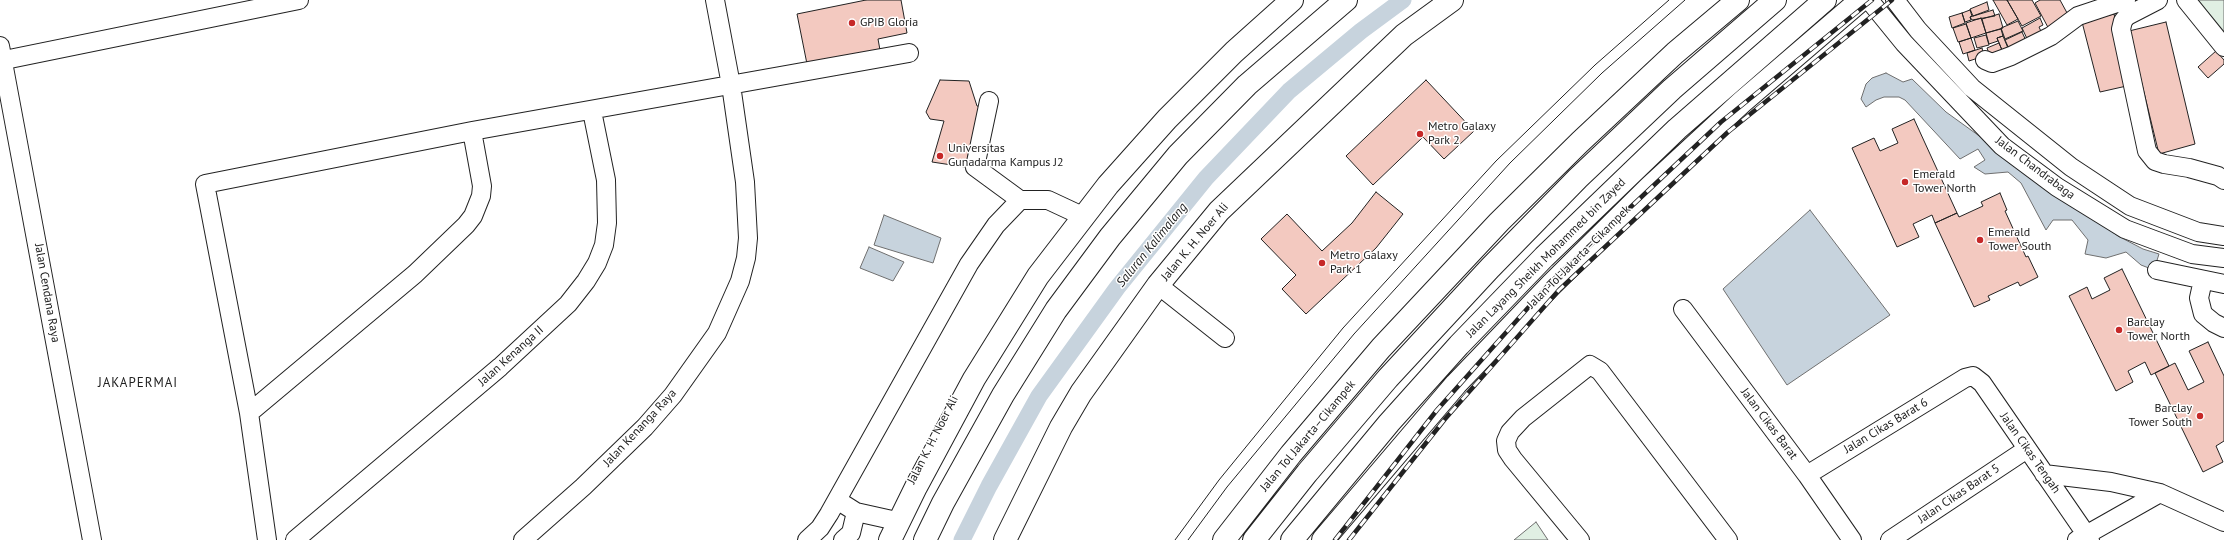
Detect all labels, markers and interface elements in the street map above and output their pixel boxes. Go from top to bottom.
place label: GPIB Gloria [860,16,918,30]
marker: GPIB Gloria [847,18,857,28]
place label: Metro Galaxy Park 2 [1428,120,1496,148]
marker: Metro Galaxy Park 2 [1415,129,1425,139]
street label: Jalan Chandrabaga [1992,133,2078,203]
place label: Universitas Gunadarma Kampus J2 [948,142,1064,170]
marker: Universitas Gunadarma Kampus J2 [935,151,945,161]
place label: Emerald Tower North [1913,168,1976,196]
street label: Jalan Layang Sheikh Mohammed bin Zayed [1463,175,1629,341]
marker: Emerald Tower North [1900,177,1910,187]
water label: Saluran Kalimalang [1113,200,1191,290]
street label: Jalan K. H. Noer Ali [1158,200,1232,284]
street label: Jalan Tol Jakarta–Cikampek [1524,202,1634,312]
place label: Emerald Tower South [1988,226,2051,254]
marker: Emerald Tower South [1975,235,1985,245]
street label: Jalan Cendana Raya [31,242,63,344]
place label: Metro Galaxy Park 1 [1330,249,1398,277]
marker: Metro Galaxy Park 1 [1317,258,1327,268]
place label: Barclay Tower North [2127,316,2190,344]
street label: Jalan Kenanga II [475,323,547,389]
marker: Barclay Tower North [2114,325,2124,335]
district label: JAKAPERMAI [98,375,178,391]
street label: Jalan Tol Jakarta–Cikampek [1257,378,1359,494]
street label: Jalan Cikas Barat [1737,385,1801,463]
street label: Jalan Kenanga Raya [600,386,680,470]
street label: Jalan K. H. Noer Ali [905,393,961,487]
street label: Jalan Cikas Barat 6 [1841,395,1931,457]
place label: Barclay Tower South [2129,402,2192,430]
street label: Jalan Cikas Tengah [1997,410,2063,496]
marker: Barclay Tower South [2195,411,2205,421]
street label: Jalan Cikas Barat 5 [1915,461,2003,527]

